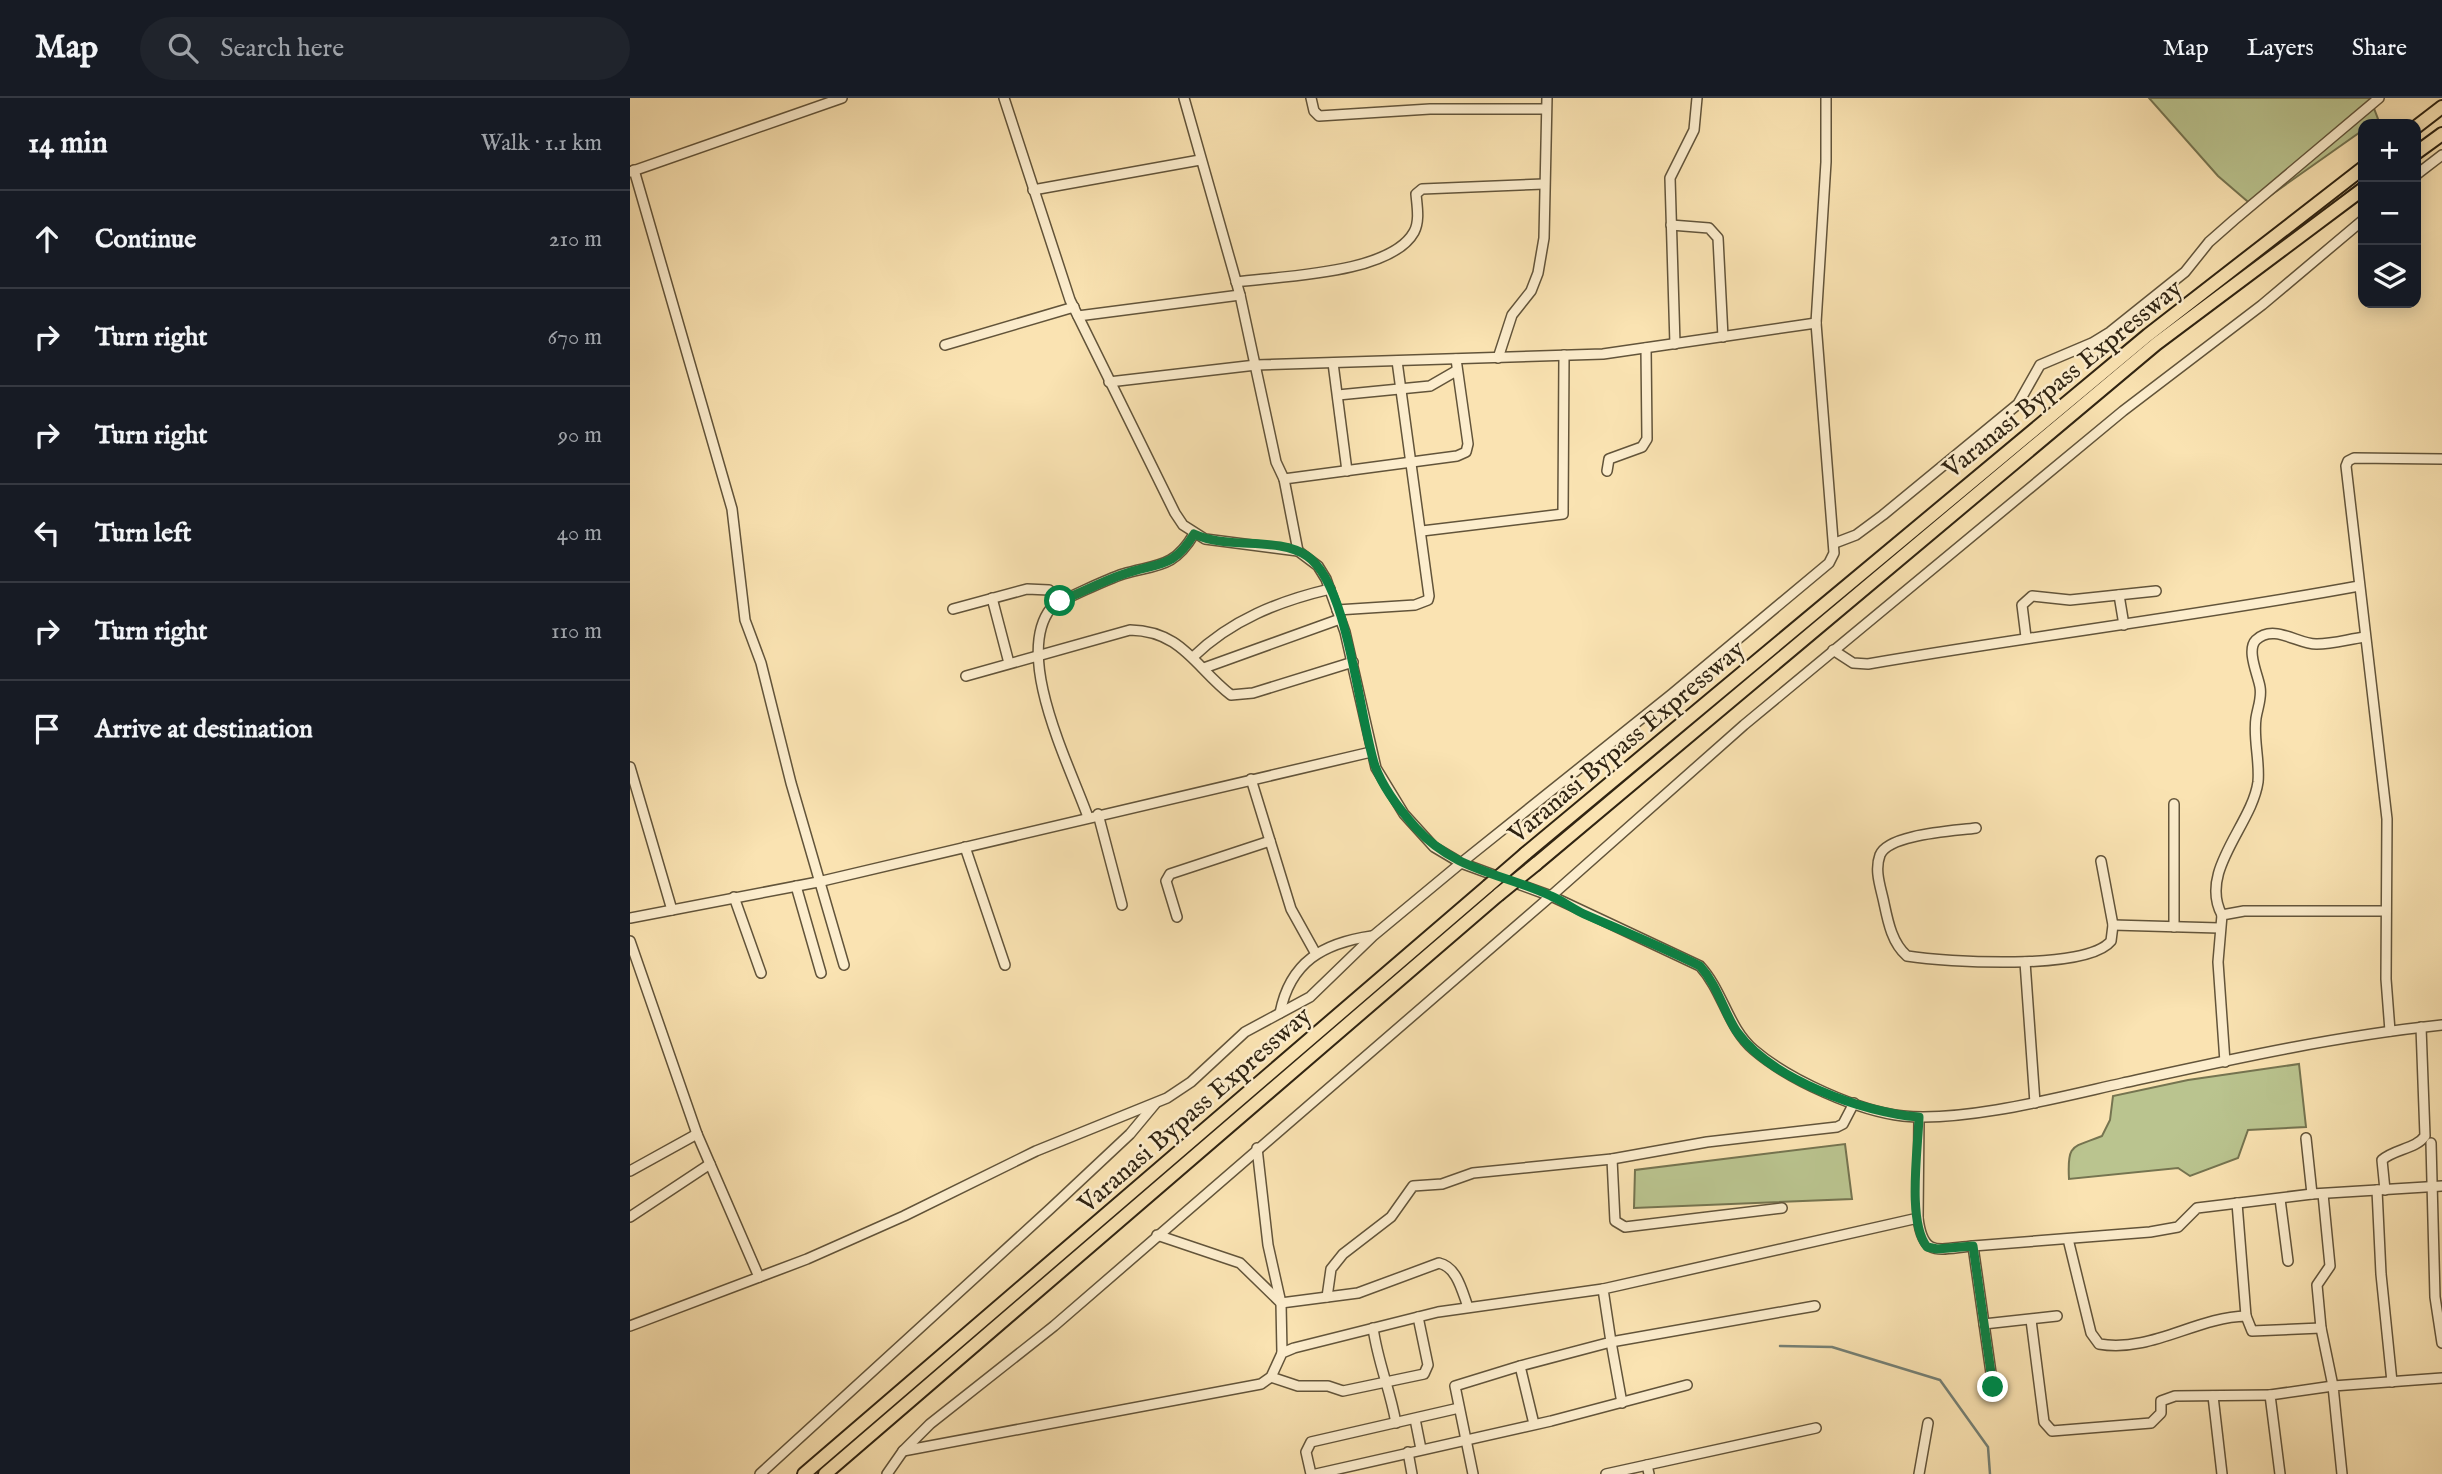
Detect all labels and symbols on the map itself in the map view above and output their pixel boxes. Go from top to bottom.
street label: Varanasi Bypass Expressway [1936,272,2190,487]
route start [1044,585,1075,616]
street label: Varanasi Bypass Expressway [1501,633,1752,851]
street label: Varanasi Bypass Expressway [1071,1000,1319,1221]
route end [1977,1371,2008,1402]

